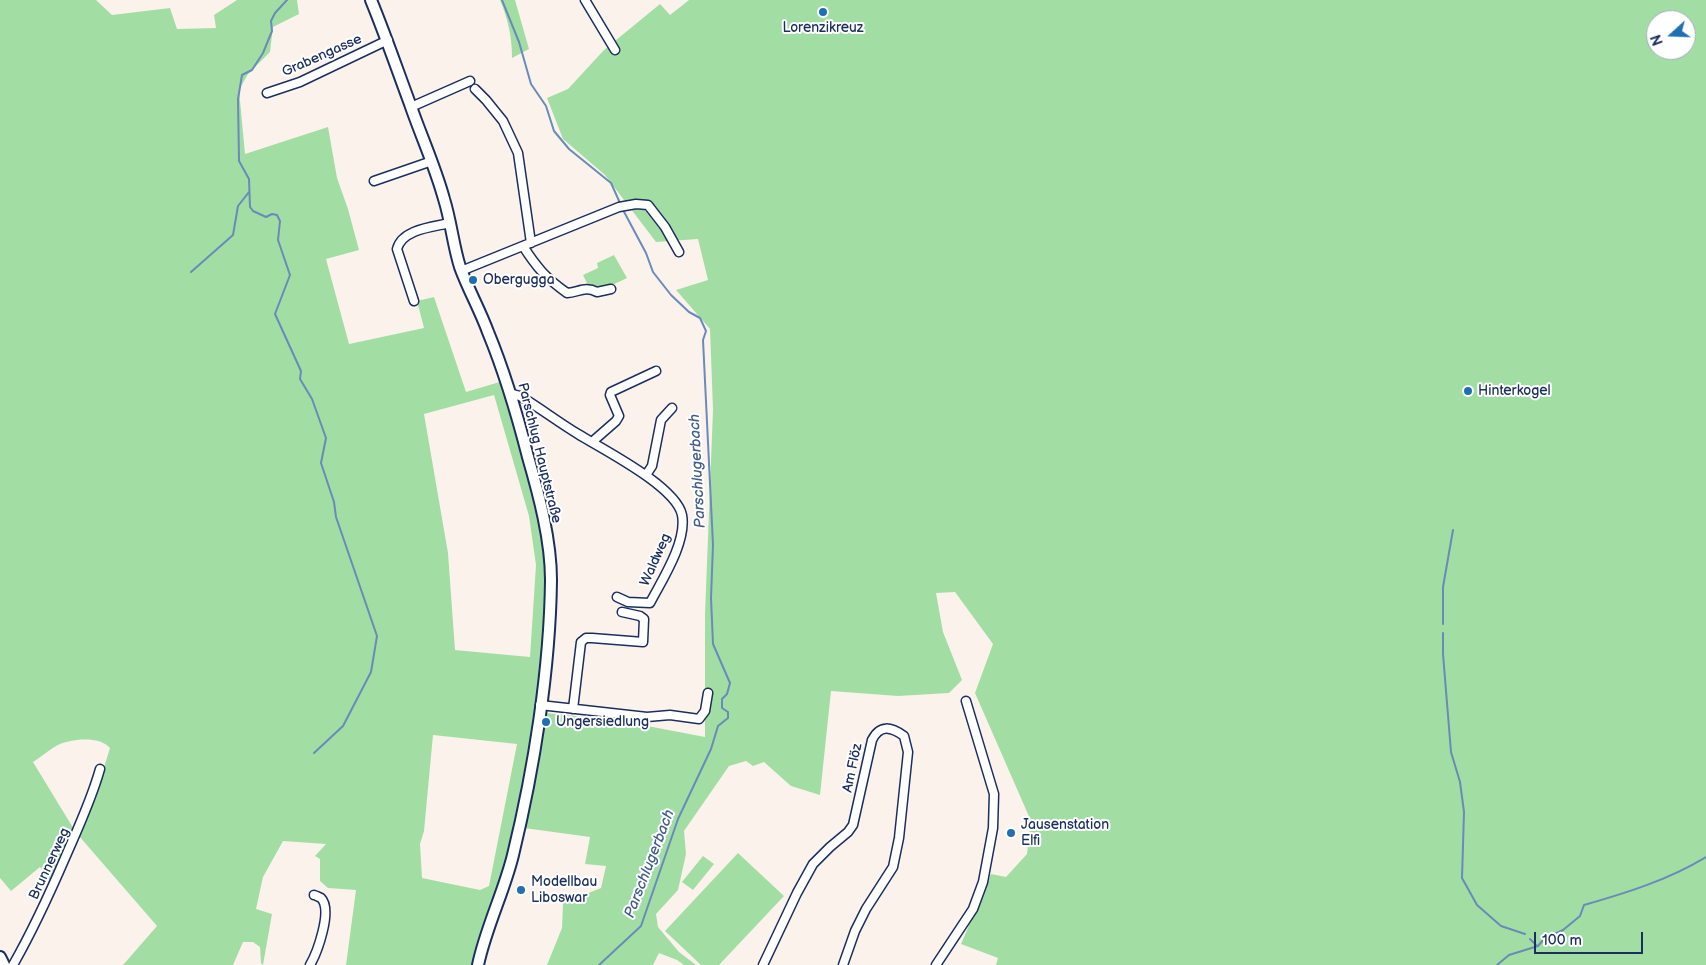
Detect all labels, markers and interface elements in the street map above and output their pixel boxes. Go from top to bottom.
marker: Lorenzikreuz [817,6,829,18]
north arrow [1646,10,1696,60]
place label: Lorenzikreuz [783,20,863,36]
street label: Grabengasse [280,31,364,81]
text: N [1648,32,1667,48]
place label: Obergugga [483,272,555,288]
marker: Obergugga [467,274,479,286]
street label: Parschlug Hauptstraße [513,381,565,525]
place label: Hinterkogel [1478,383,1551,399]
marker: Hinterkogel [1462,385,1474,397]
water label: Parschlugerbach [686,413,710,529]
street label: Waldweg [637,531,675,589]
place label: Ungersiedlung [556,714,649,730]
marker: Ungersiedlung [540,716,552,728]
street label: Am Flöz [840,742,866,794]
water label: Parschlugerbach [621,807,679,921]
place label: Jausenstation Elfi [1021,817,1109,850]
street label: Brunnerweg [26,825,74,903]
marker: Jausenstation Elfi [1005,827,1017,839]
place label: Modellbau Liboswar [531,874,597,906]
marker: Modellbau Liboswar [515,884,527,896]
scale bar [1536,922,1645,954]
text: 100 m [1542,931,1582,950]

